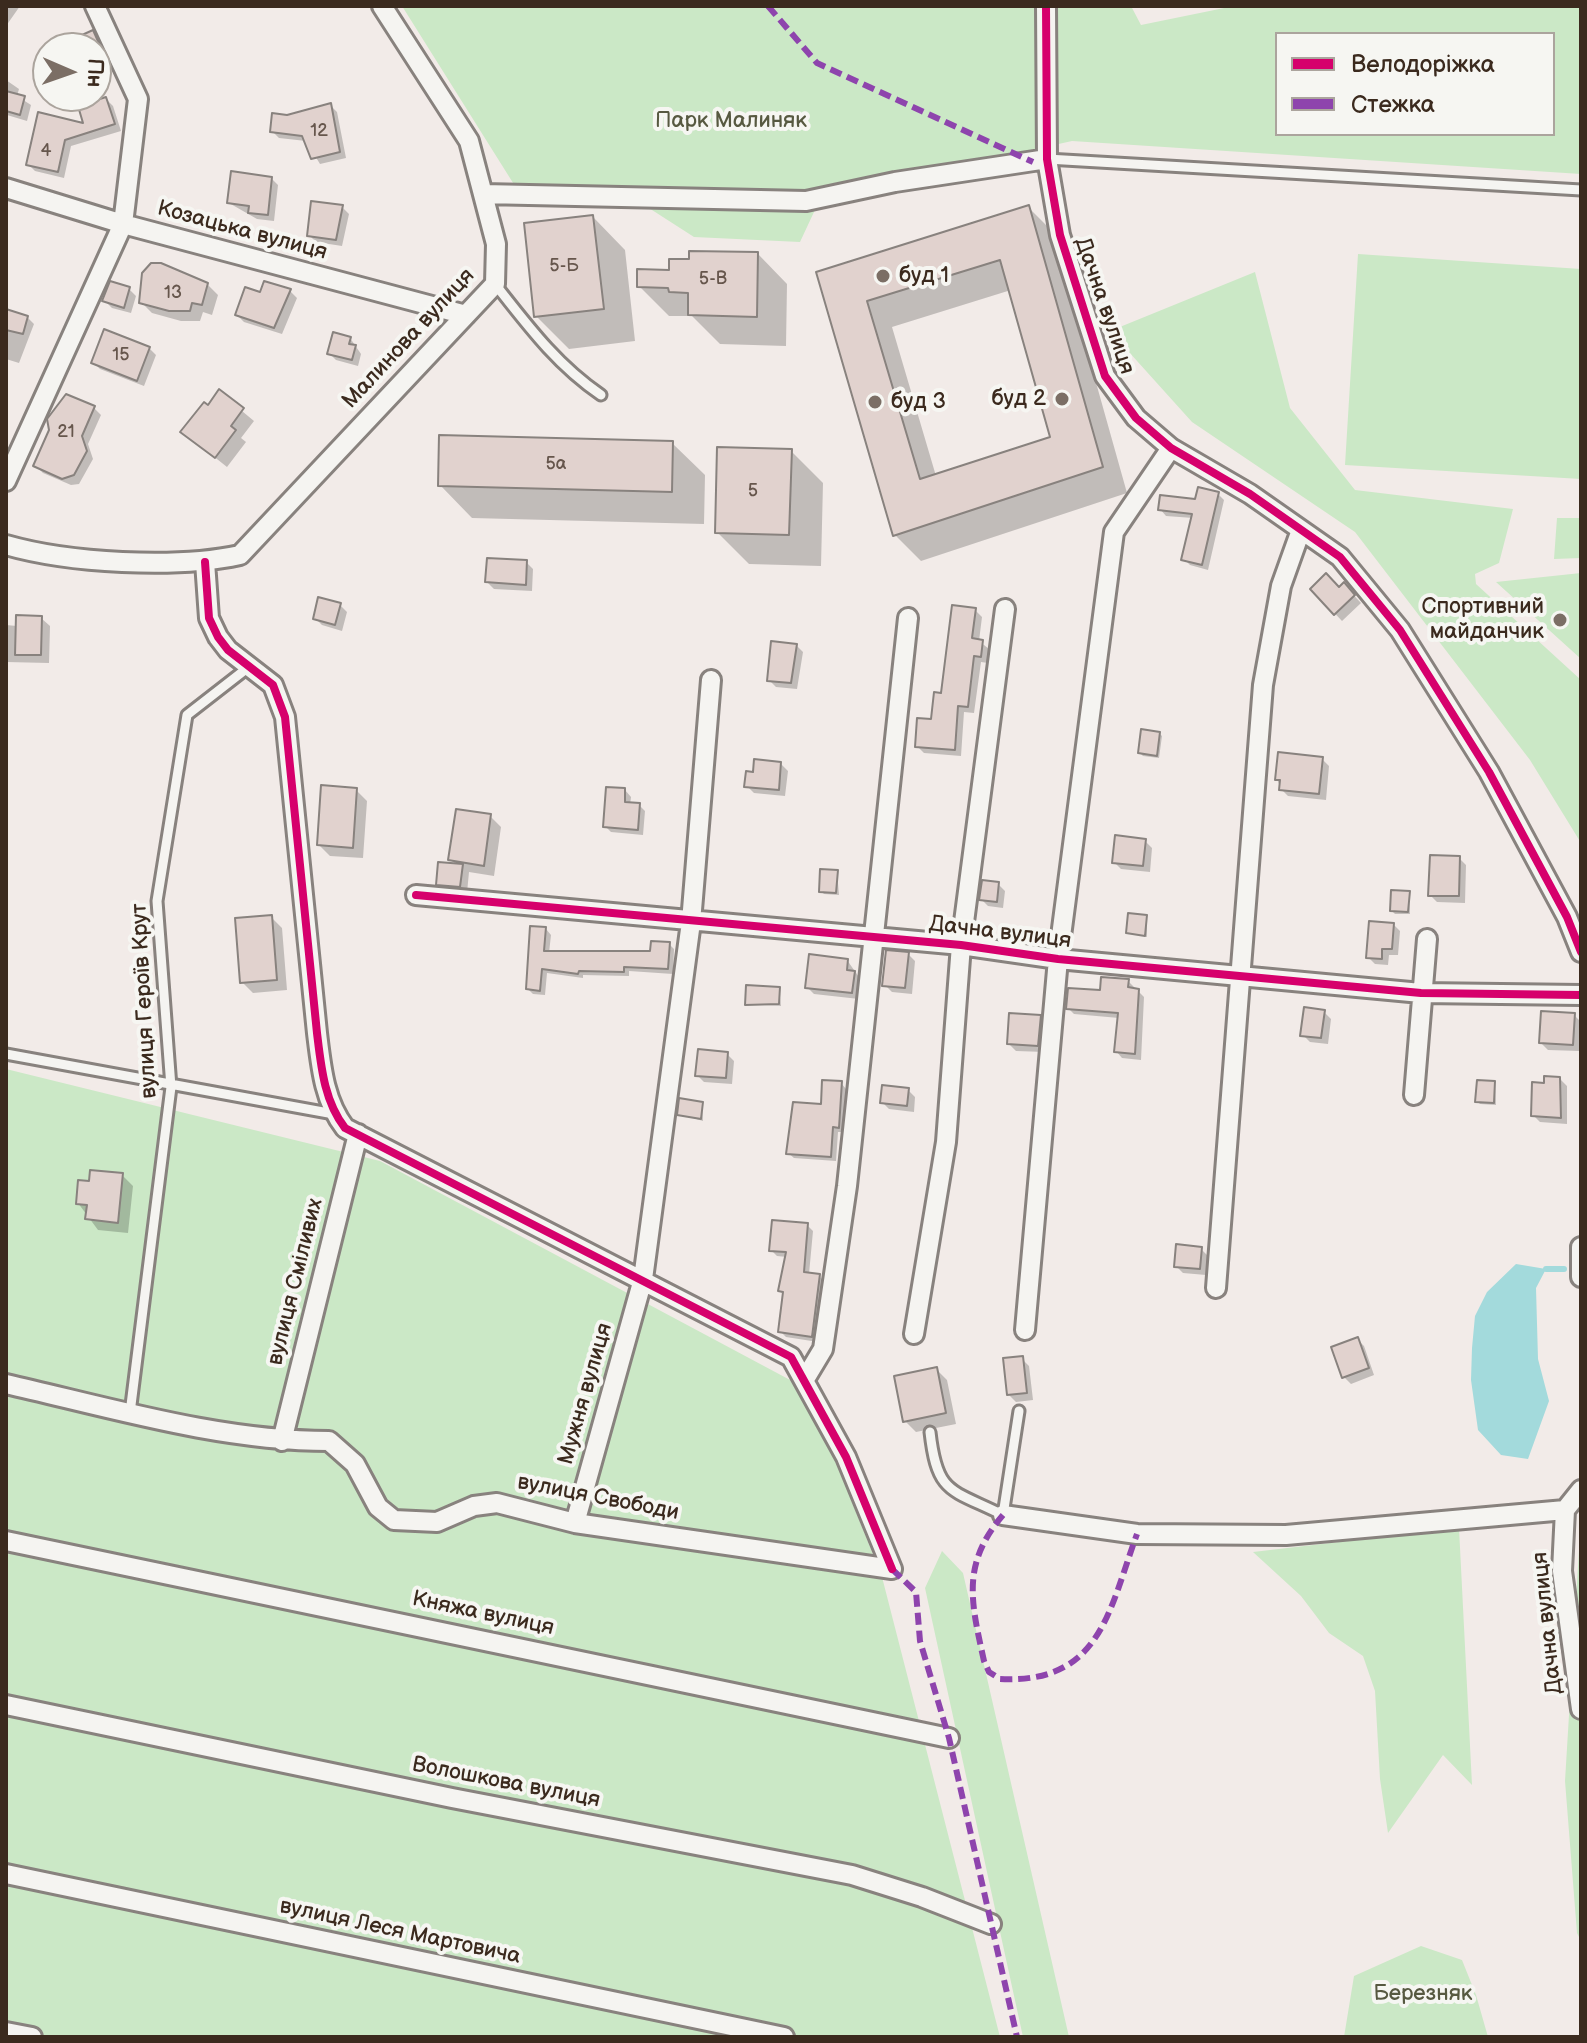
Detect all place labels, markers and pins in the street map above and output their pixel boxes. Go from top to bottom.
place label: буд 1 [899,263,949,289]
marker: буд 1 [874,267,892,285]
place label: буд 2 [992,386,1046,412]
place label: буд 3 [891,389,946,415]
marker: буд 2 [1053,390,1071,408]
marker: буд 3 [866,393,884,411]
place label: Спортивний майданчик [1422,594,1544,646]
marker: Спортивний майданчик [1551,611,1569,629]

